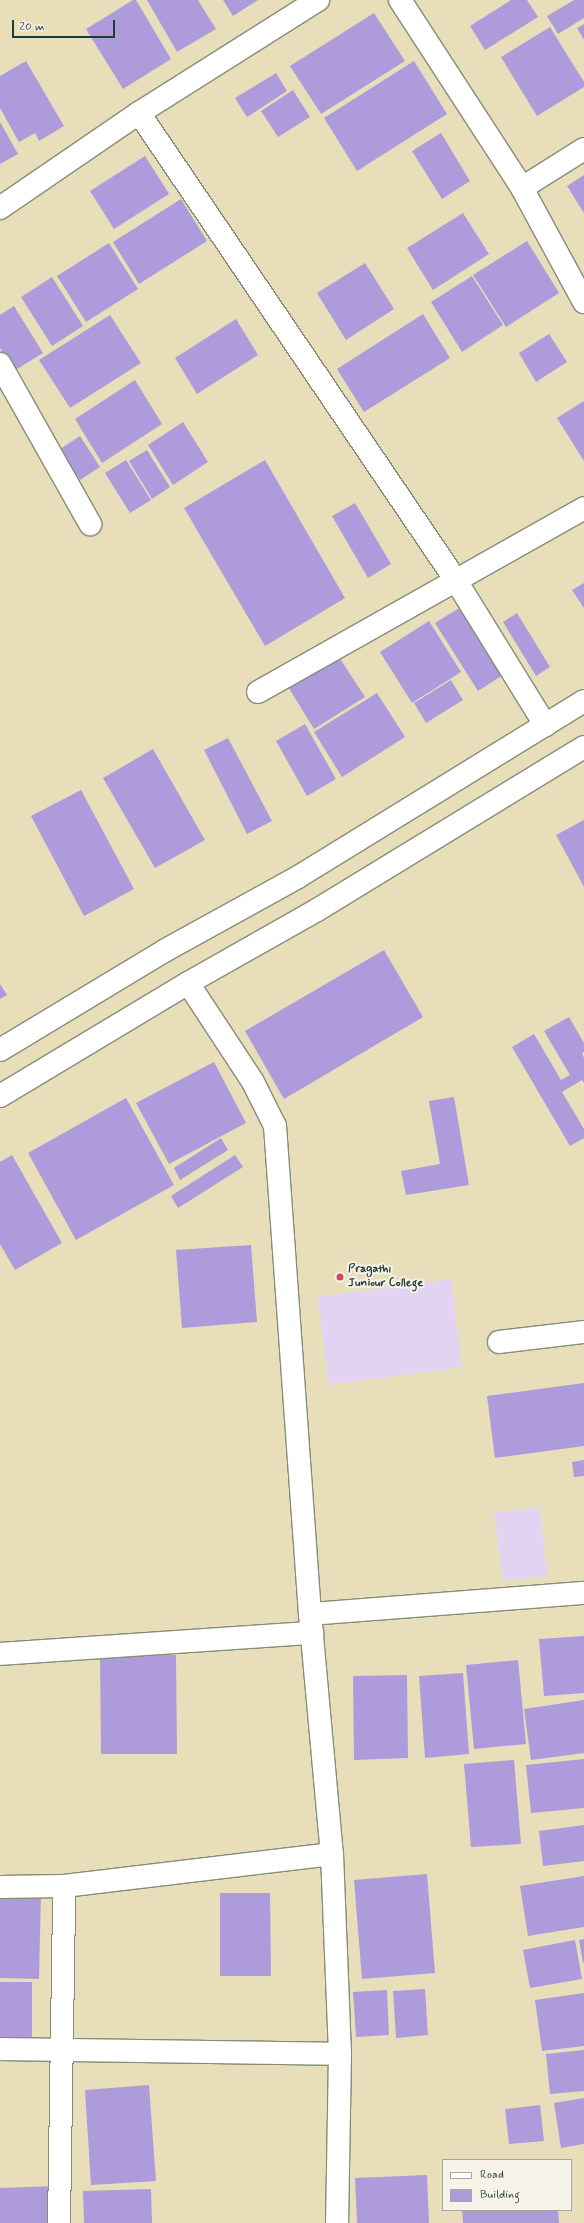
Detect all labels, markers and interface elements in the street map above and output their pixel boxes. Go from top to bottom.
scale bar [14,12,117,38]
text: 20 m [19,19,45,35]
place label: Pragathi Juniour College [348,1263,424,1291]
marker: Pragathi Juniour College [335,1272,345,1282]
legend [442,2159,572,2211]
text: Road [480,2167,504,2183]
text: Building [480,2187,520,2203]

